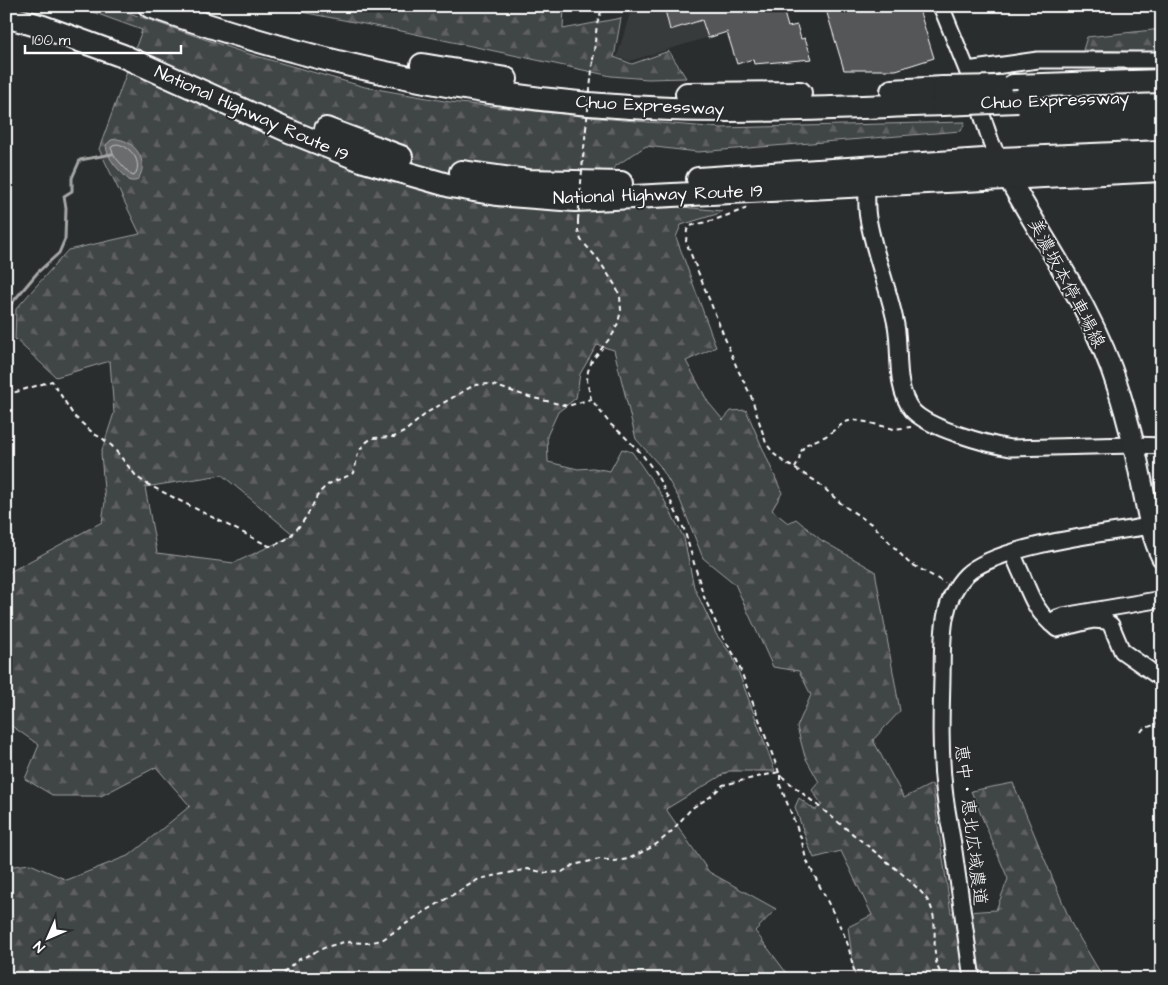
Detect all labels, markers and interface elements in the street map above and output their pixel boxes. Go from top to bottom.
scale bar [25,22,181,54]
text: 100 m [32,30,71,51]
street label: National Highway Route 19 [150,59,353,169]
street label: Chuo Expressway [980,85,1130,117]
street label: Chuo Expressway [575,89,725,123]
street label: National Highway Route 19 [553,178,764,212]
street label: 美濃坂本停車場線 [1022,214,1111,353]
street label: 恵中・恵北広域農道 [948,743,993,907]
north arrow [22,912,72,962]
text: N [29,936,50,957]

